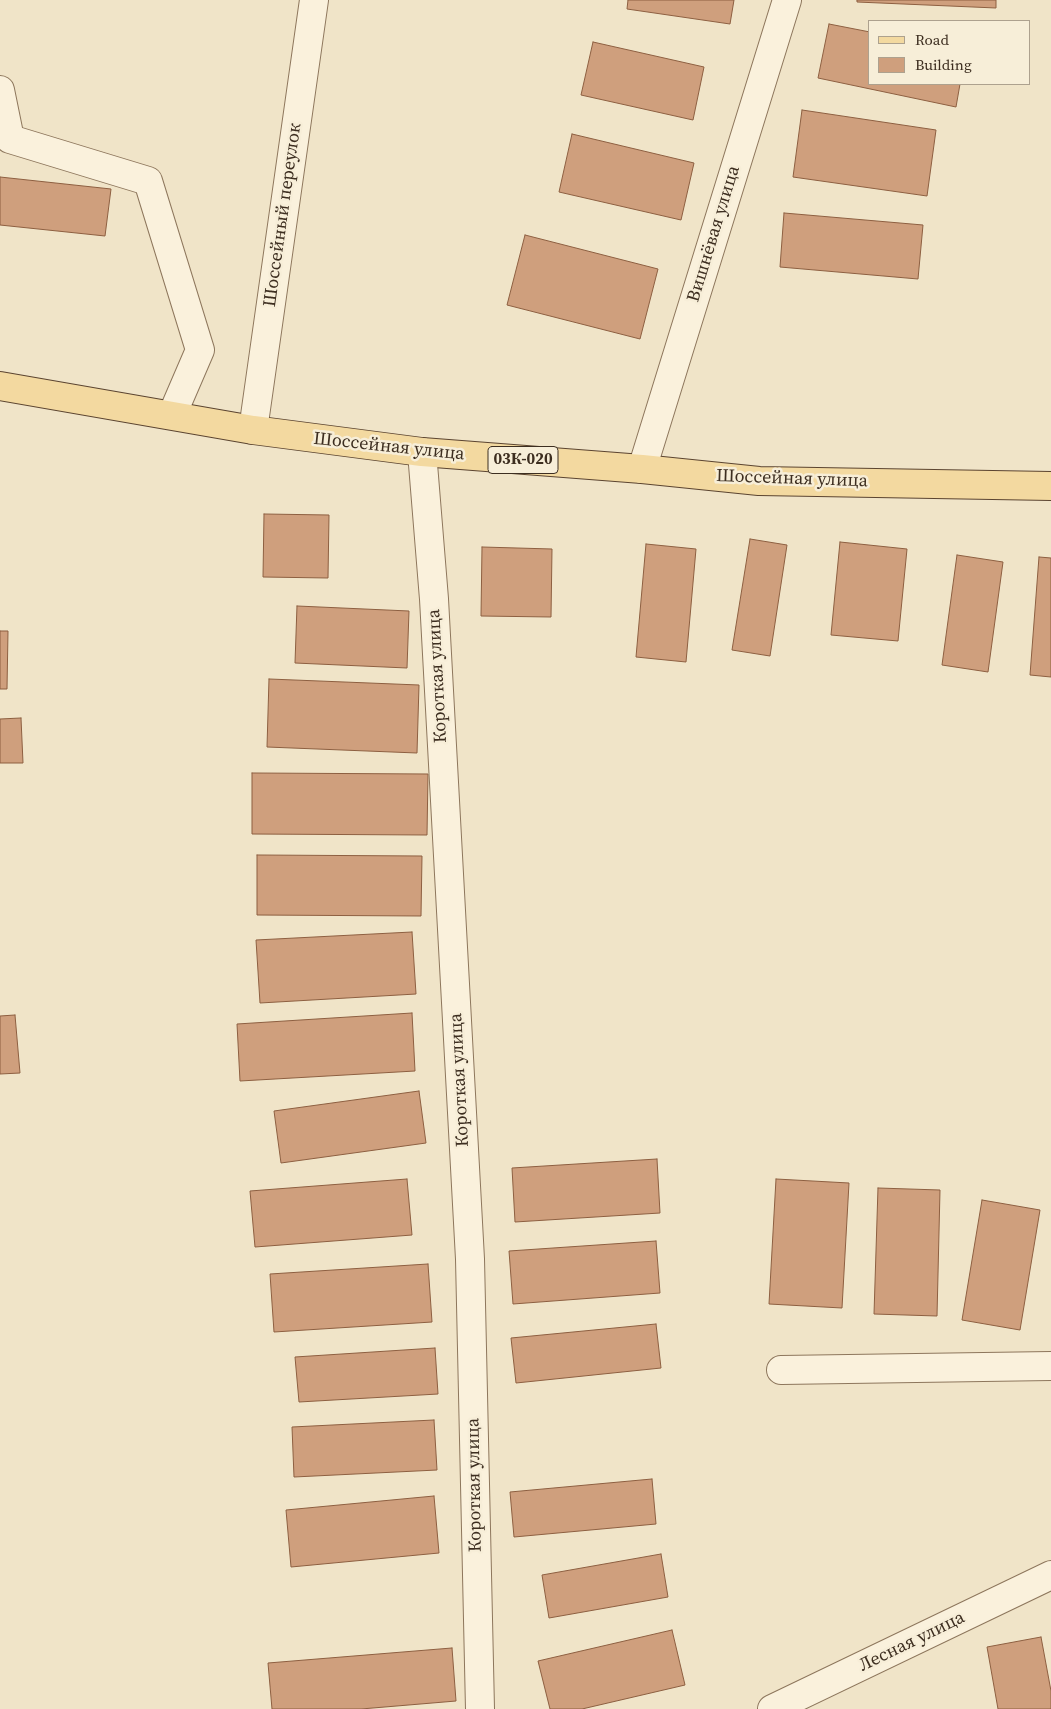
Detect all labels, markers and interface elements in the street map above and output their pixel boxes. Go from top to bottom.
legend [868,20,1031,85]
text: Road [915,29,949,50]
text: Building [915,54,972,75]
street label: Шоссейный переулок [259,122,307,308]
street label: Вишнёвая улица [683,163,745,305]
street label: Шоссейная улица [312,428,466,466]
road number: 03К-020 [488,446,558,474]
street label: Шоссейная улица [716,466,868,492]
street label: Короткая улица [424,608,452,744]
street label: Короткая улица [446,1012,474,1148]
street label: Короткая улица [463,1418,487,1552]
street label: Лесная улица [856,1607,968,1677]

